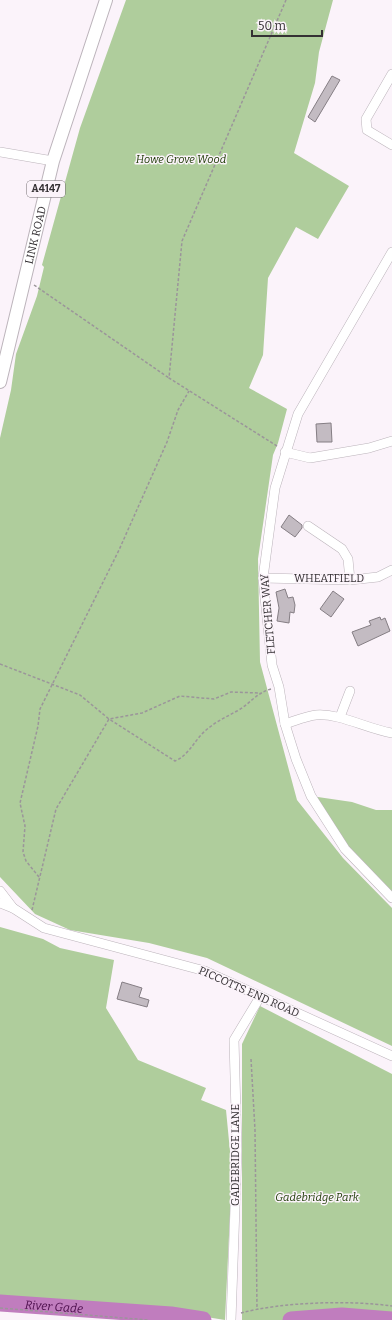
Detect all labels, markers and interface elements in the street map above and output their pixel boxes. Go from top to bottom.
scale bar [252,12,322,38]
text: 50 m [258,19,287,33]
park label: Howe Grove Wood [136,153,227,166]
road number: A4147 [27,181,65,197]
street label: LINK ROAD [22,205,48,265]
street label: FLETCHER WAY [258,572,278,655]
street label: WHEATFIELD [294,572,364,585]
street label: PICCOTTS END ROAD [197,964,301,1020]
street label: GADEBRIDGE LANE [229,1104,242,1206]
park label: Gadebridge Park [275,1191,360,1204]
water label: River Gade [24,1298,84,1316]

